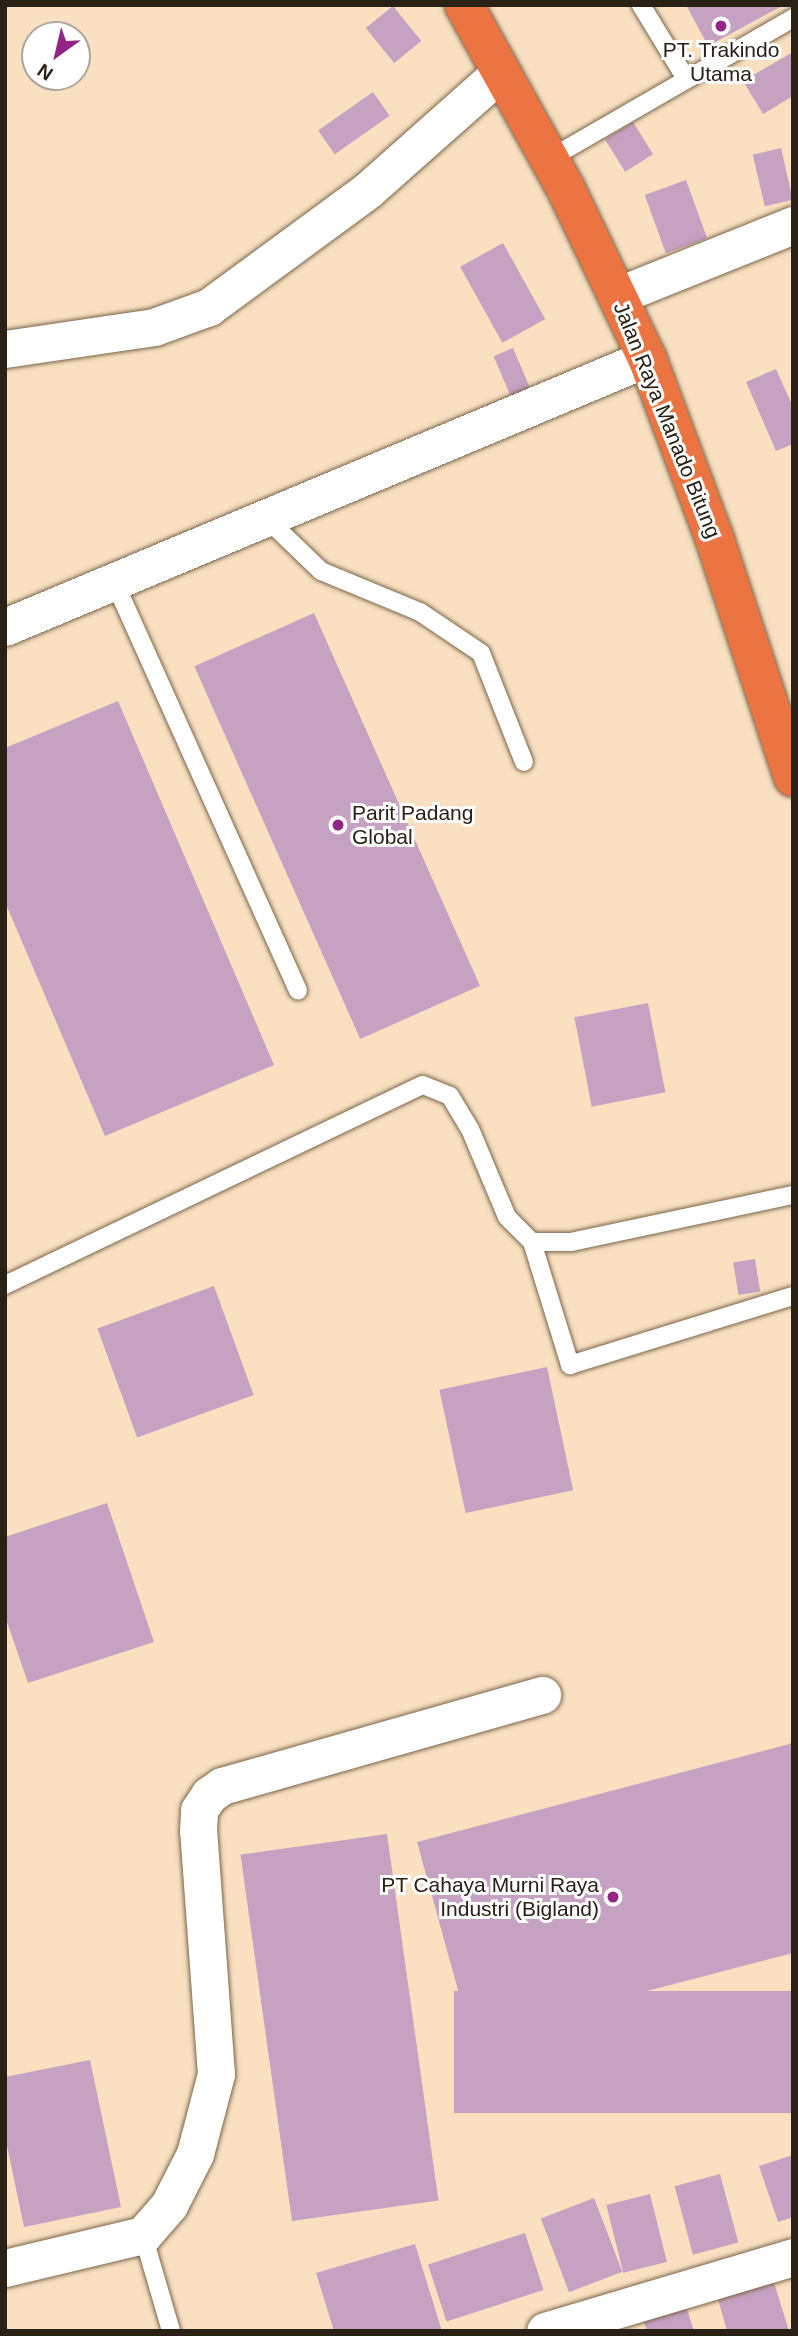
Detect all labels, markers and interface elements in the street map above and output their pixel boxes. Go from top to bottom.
marker: PT. Trakindo Utama [713,18,729,34]
north arrow [21,21,91,91]
place label: PT. Trakindo Utama [662,37,780,87]
text: N [34,60,57,85]
street label: Jalan Raya Manado Bitung [608,298,726,542]
place label: Parit Padang Global [352,800,473,850]
marker: Parit Padang Global [330,817,346,833]
place label: PT Cahaya Murni Raya Industri (Bigland) [381,1872,599,1922]
marker: PT Cahaya Murni Raya Industri (Bigland) [605,1889,621,1905]

